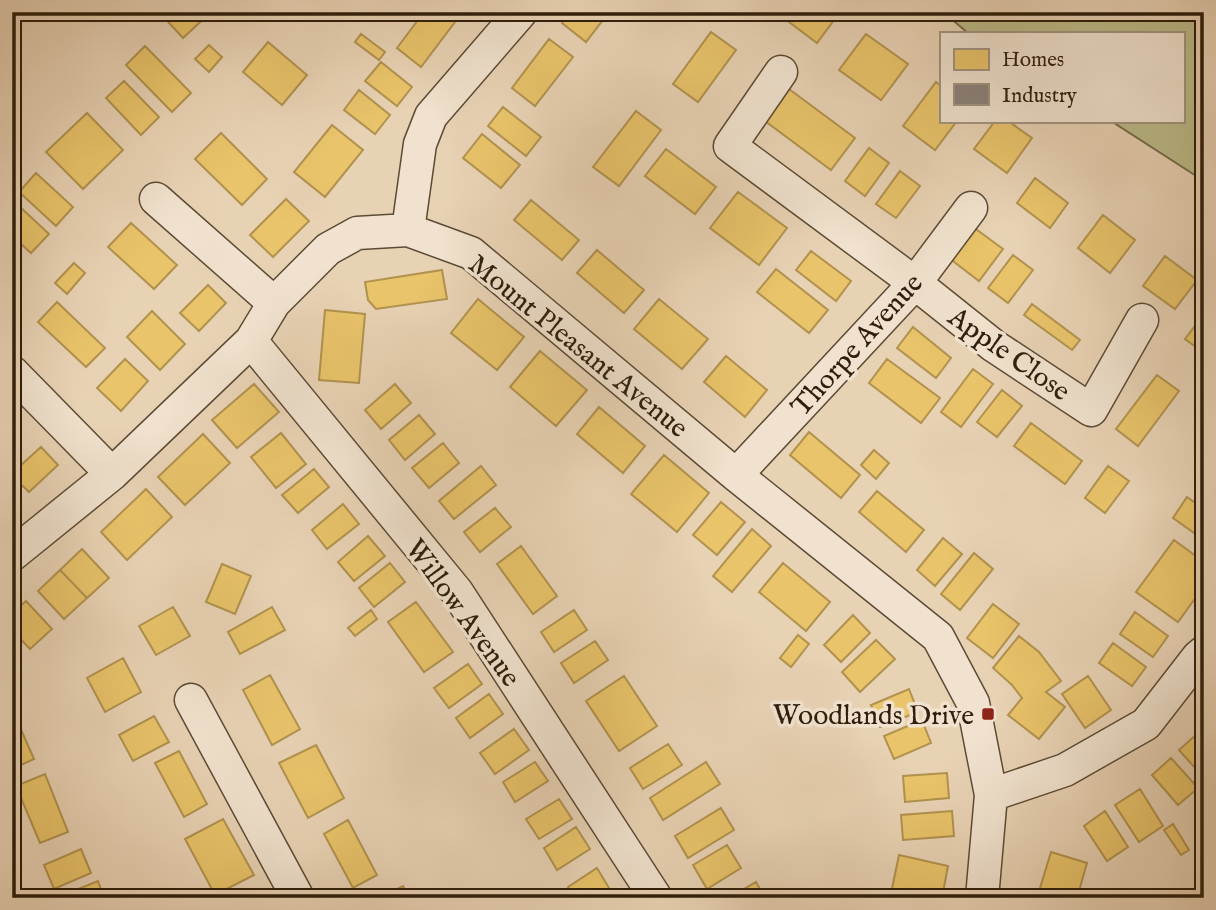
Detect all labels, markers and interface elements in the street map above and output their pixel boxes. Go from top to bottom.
legend [940,32,1184,122]
text: Homes [1002,47,1064,74]
text: Industry [1002,83,1078,110]
street label: Mount Pleasant Avenue [460,247,695,446]
street label: Thorpe Avenue [785,267,931,424]
street label: Apple Close [940,300,1076,410]
street label: Willow Avenue [397,533,527,694]
place label: Woodlands Drive [773,699,974,734]
marker: Woodlands Drive [980,706,996,722]

